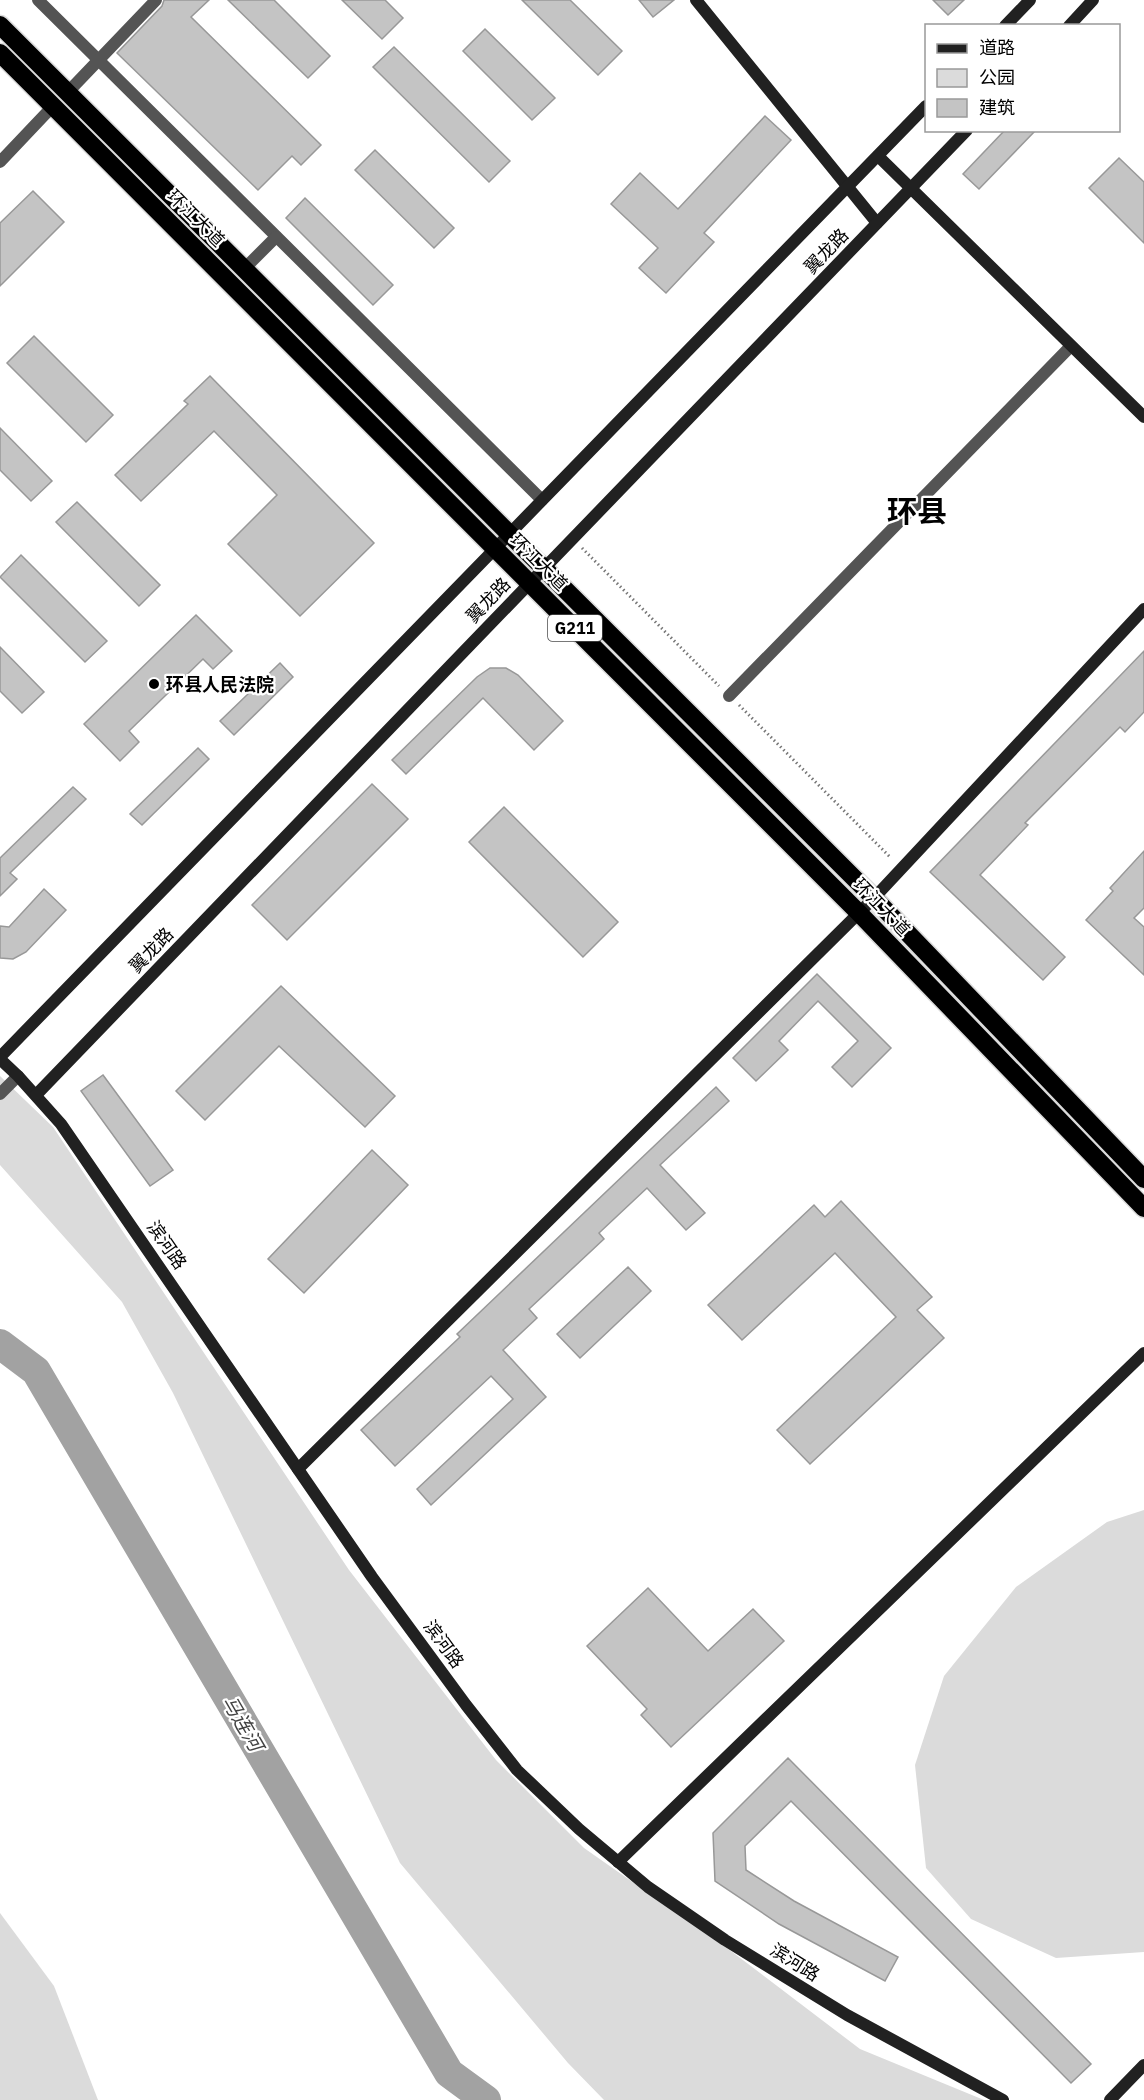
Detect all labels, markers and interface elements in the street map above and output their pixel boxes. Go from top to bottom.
legend [925,24,1120,132]
text: 道路 [979,36,1015,59]
text: 公园 [979,66,1015,89]
text: 建筑 [979,96,1015,119]
street label: 环江大道 [162,184,230,252]
street label: 翼龙路 [799,224,853,278]
district label: 环县 [887,491,947,530]
street label: 环江大道 [505,528,573,596]
street label: 翼龙路 [461,573,515,627]
road number: G211 [548,615,602,641]
place label: 环县人民法院 [166,673,274,696]
marker: 环县人民法院 [147,677,161,691]
street label: 环江大道 [849,873,915,941]
street label: 翼龙路 [124,923,178,977]
street label: 滨河路 [142,1216,192,1274]
street label: 滨河路 [419,1615,469,1673]
water label: 马连河 [216,1690,272,1759]
street label: 滨河路 [766,1938,824,1986]

